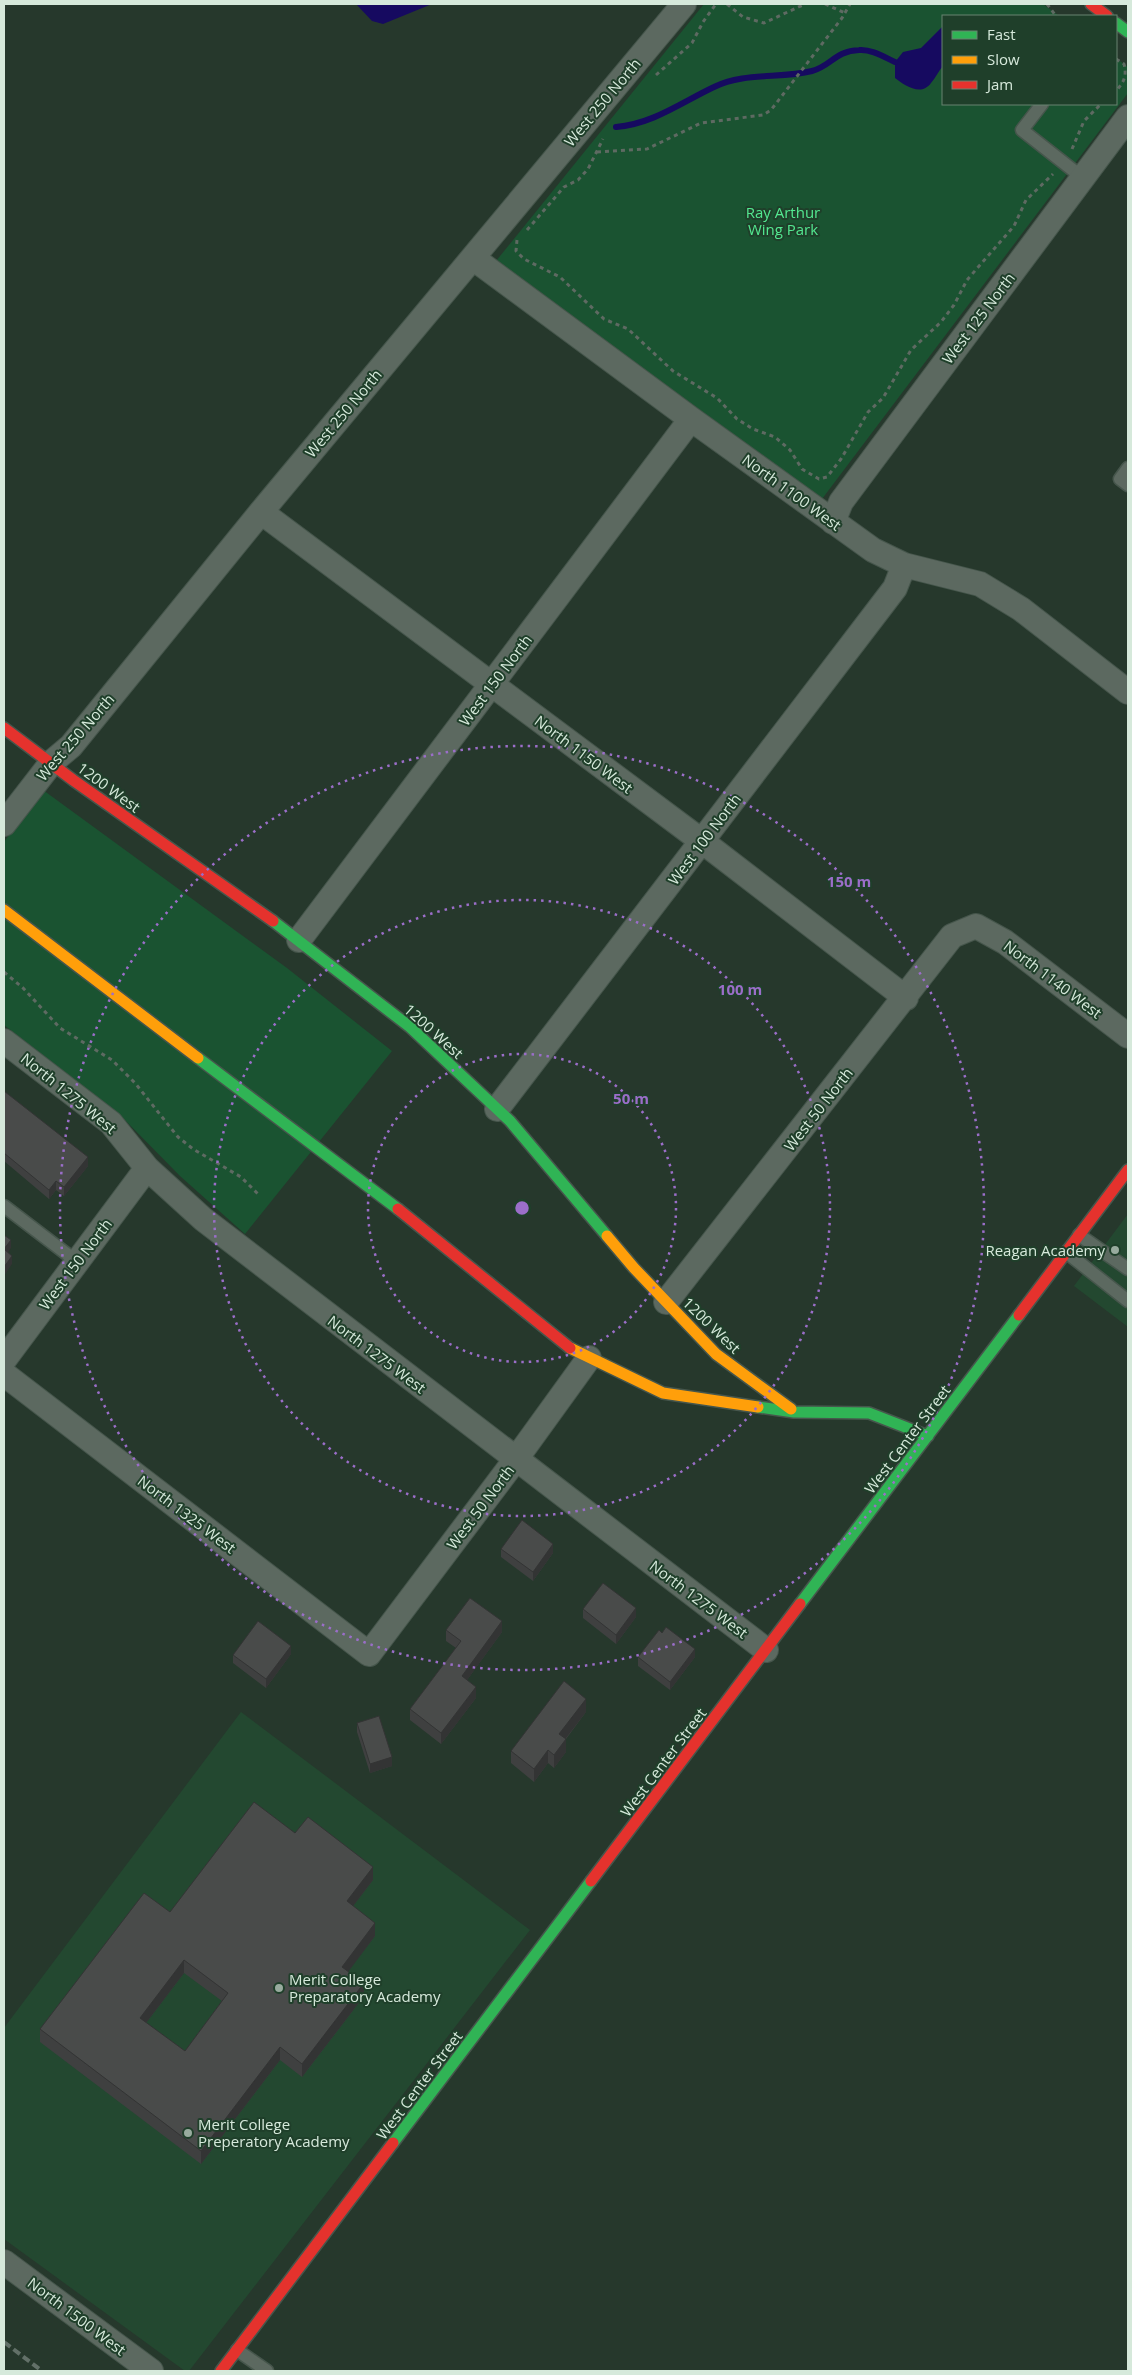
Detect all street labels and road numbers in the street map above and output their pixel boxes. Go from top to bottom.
street label: West 250 North [559,54,645,150]
street label: West 125 North [937,268,1019,368]
street label: West 250 North [300,365,386,461]
street label: North 1100 West [738,449,846,535]
street label: West 150 North [454,630,536,730]
street label: West 250 North [32,689,118,785]
street label: North 1150 West [531,711,637,797]
street label: 1200 West [74,757,144,817]
street label: West 100 North [663,789,745,889]
street label: North 1140 West [1000,936,1106,1022]
street label: 1200 West [400,999,468,1063]
street label: North 1275 West [17,1048,121,1138]
street label: West 50 North [779,1063,857,1155]
street label: West 150 North [34,1214,116,1314]
street label: 1200 West [679,1292,745,1358]
street label: North 1275 West [324,1311,430,1397]
street label: West Center Street [859,1380,955,1498]
street label: West 50 North [442,1461,518,1553]
street label: North 1325 West [134,1471,240,1557]
street label: North 1275 West [646,1556,752,1642]
street label: West Center Street [615,1703,711,1821]
street label: West Center Street [371,2026,467,2144]
street label: North 1500 West [24,2273,130,2359]

